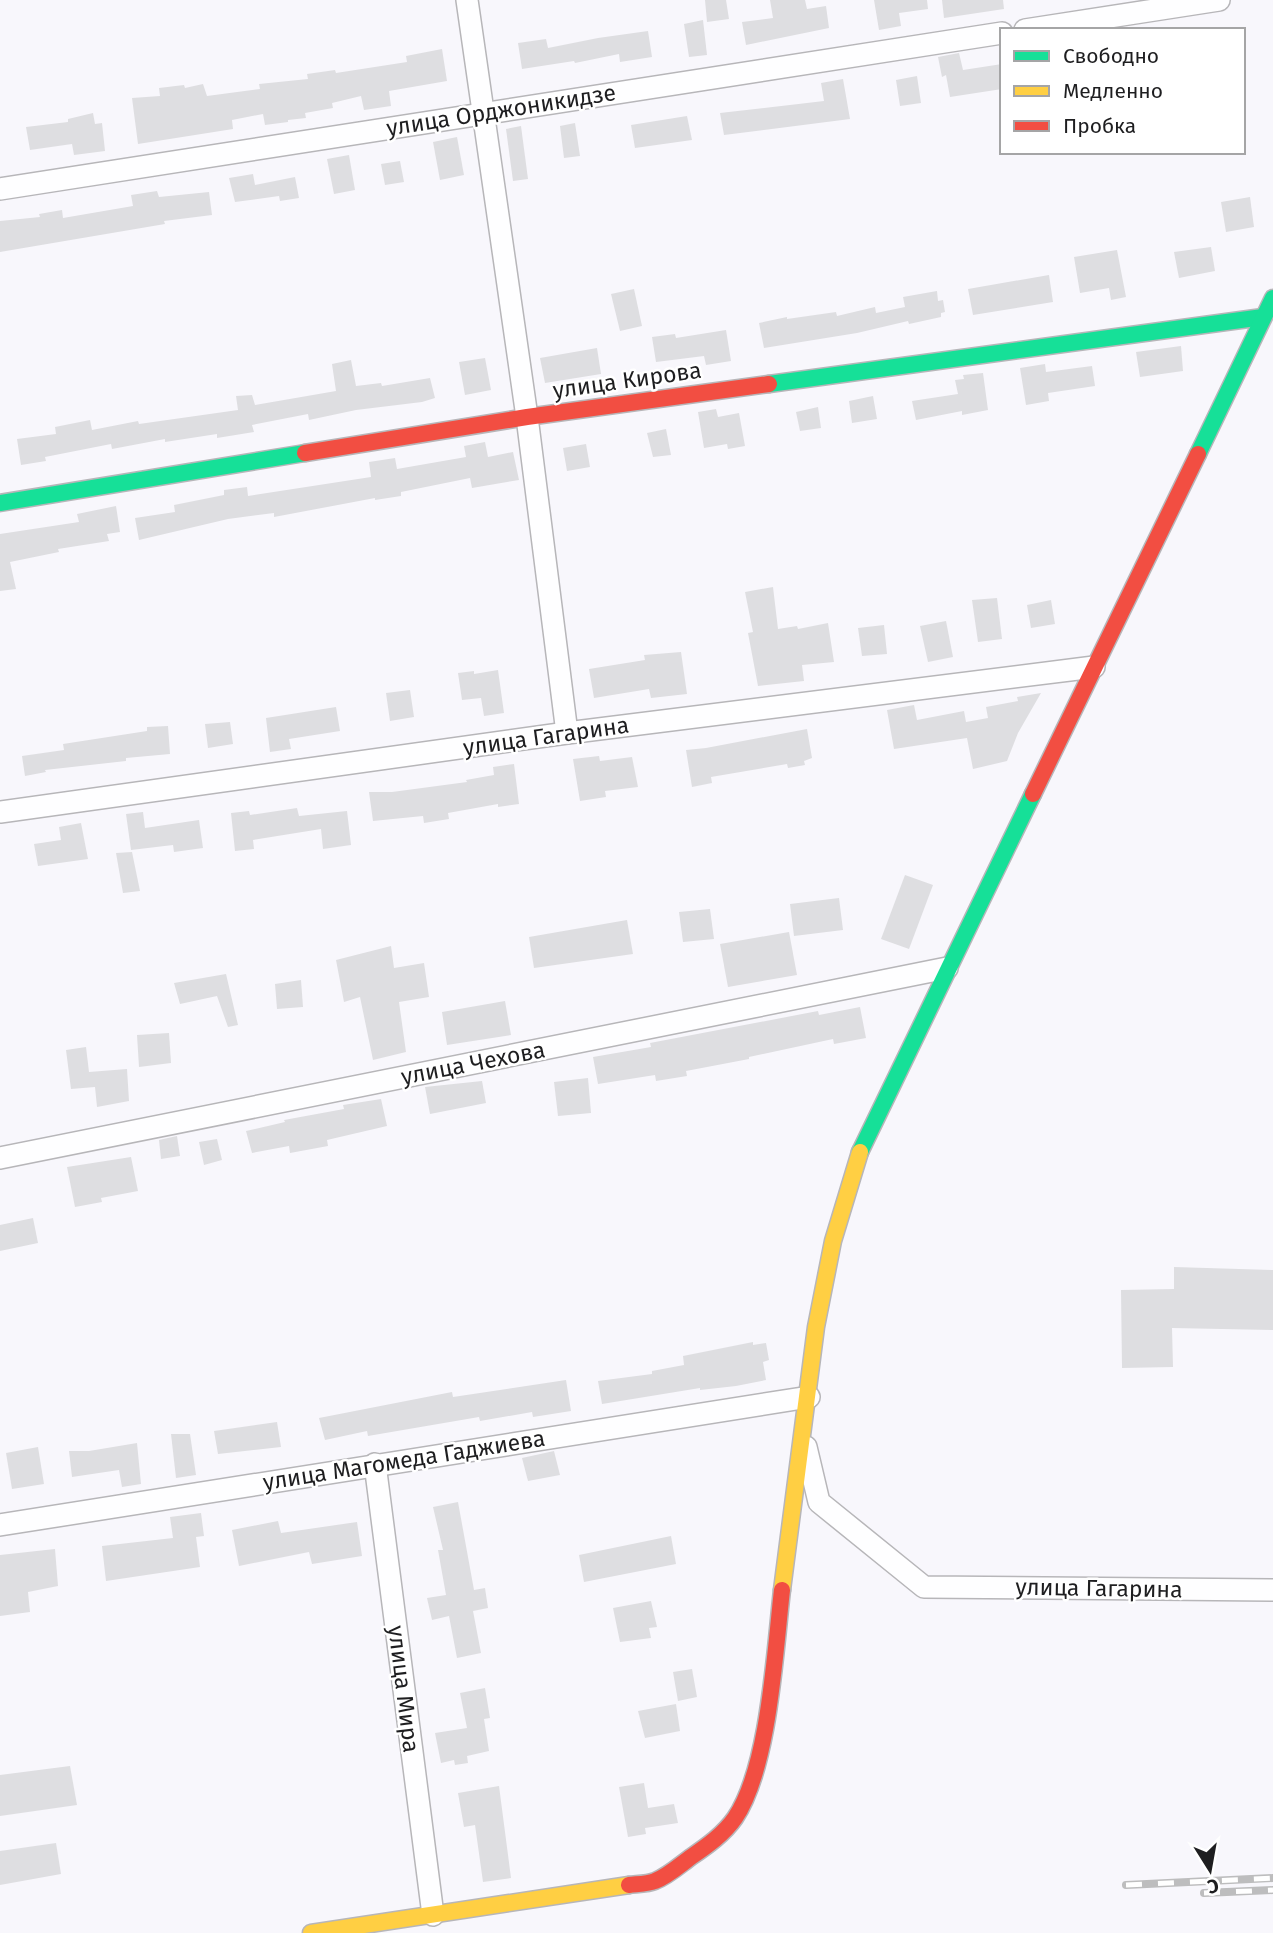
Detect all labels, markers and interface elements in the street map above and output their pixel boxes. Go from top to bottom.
legend [1000,28,1245,154]
text: Свободно [1063,43,1159,69]
street label: улица Орджоникидзе [384,78,618,142]
text: Медленно [1063,78,1163,104]
text: Пробка [1063,113,1136,139]
street label: улица Кирова [551,356,703,404]
street label: улица Гагарина [461,711,631,761]
street label: улица Чехова [399,1035,547,1091]
street label: улица Магомеда Гаджиева [261,1424,547,1496]
street label: улица Гагарина [1015,1573,1183,1603]
street label: улица Мира [382,1624,426,1754]
north arrow [1175,1835,1245,1905]
text: С [1206,1874,1221,1899]

